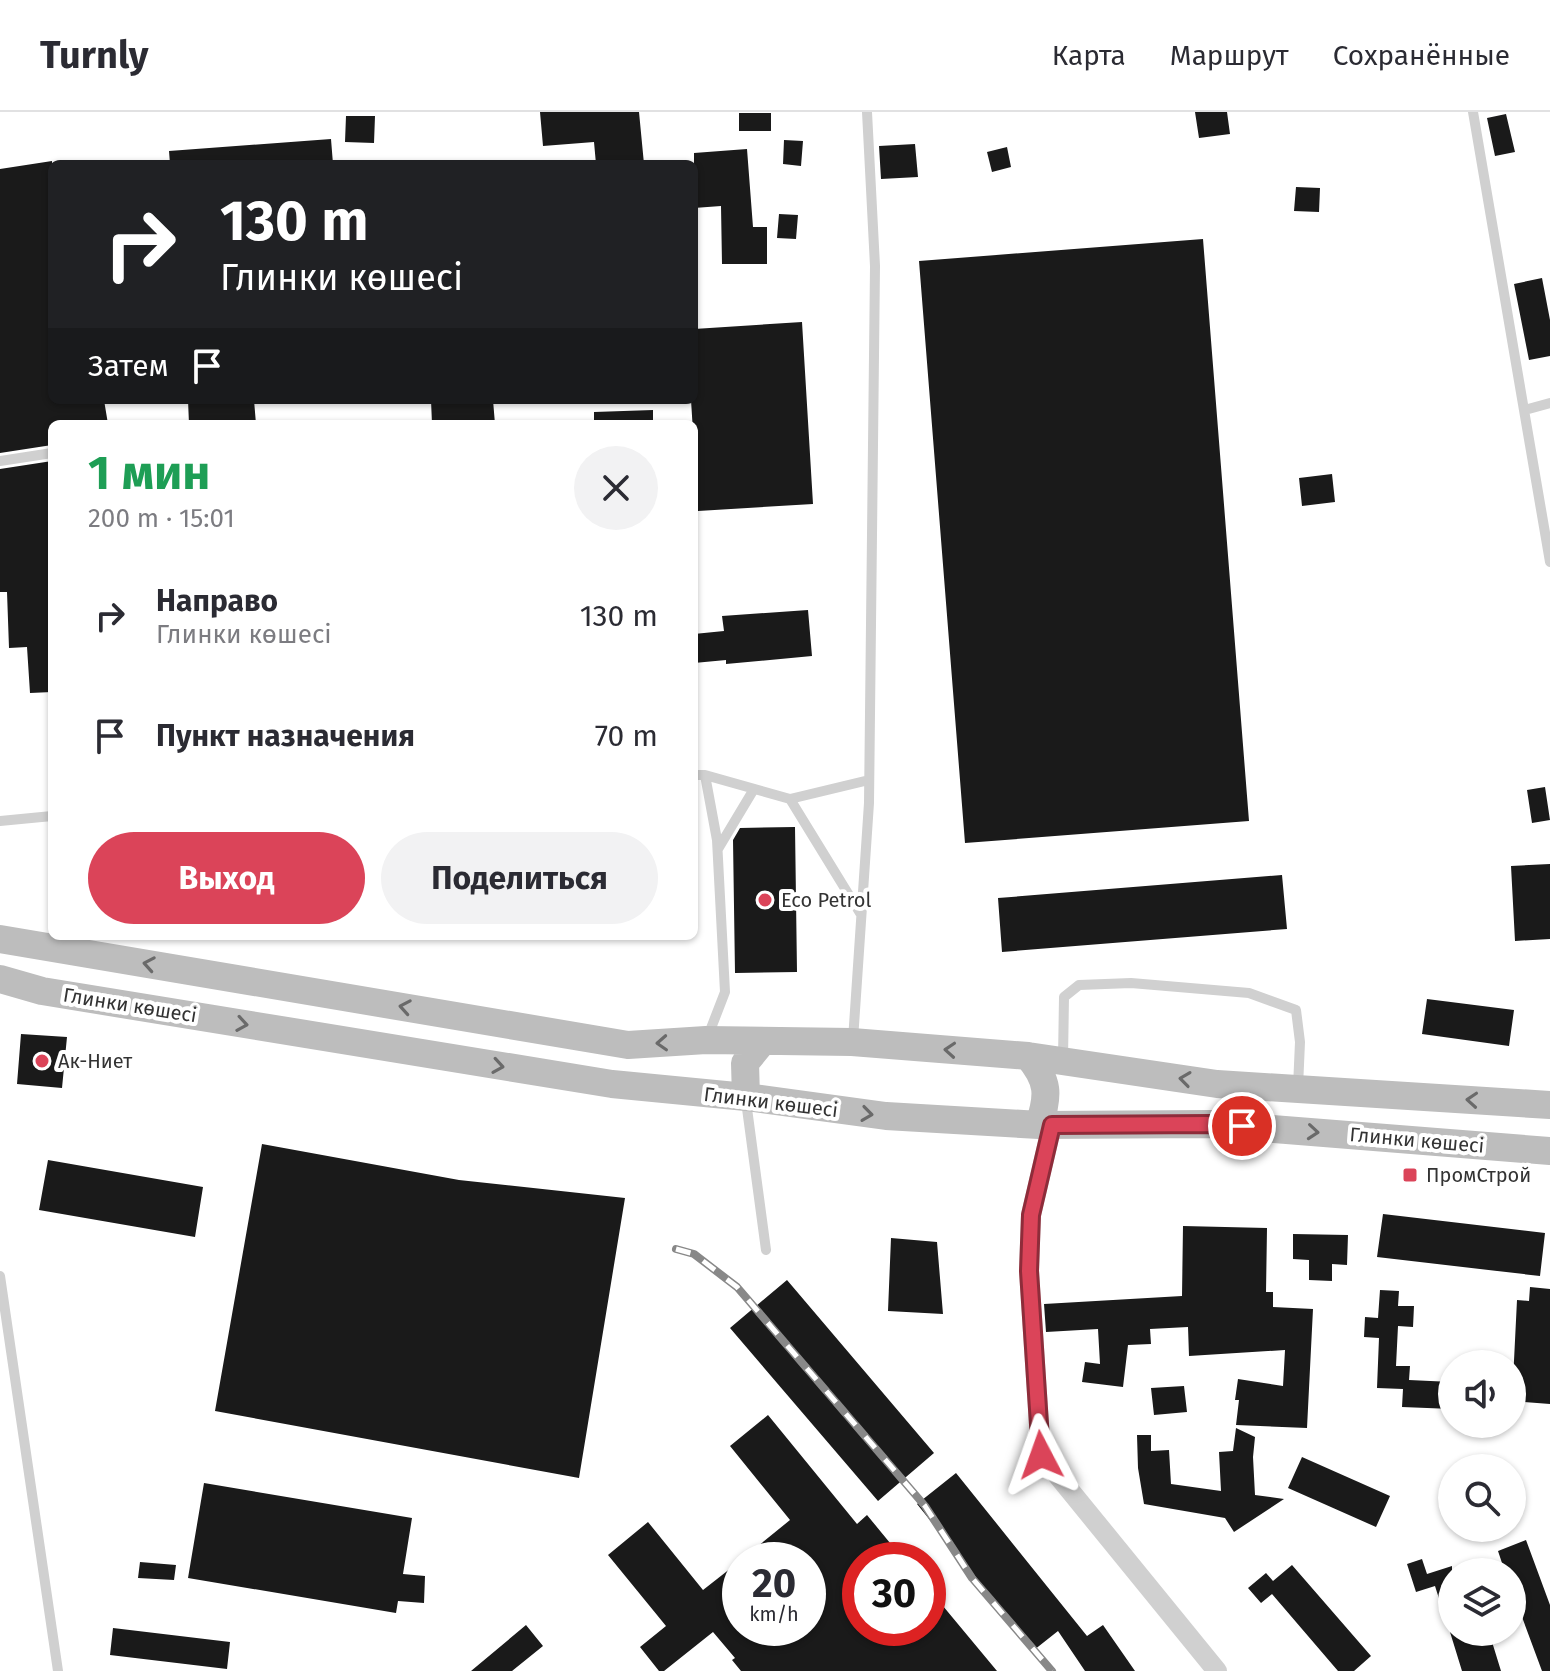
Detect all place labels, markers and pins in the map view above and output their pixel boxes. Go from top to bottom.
place label: Eco Petrol [781,888,871,912]
marker: Eco Petrol [756,891,774,909]
place label: Ак-Ниет [58,1049,133,1073]
marker: Ак-Ниет [33,1052,51,1070]
pin [1208,1092,1276,1160]
place label: ПромСтрой [1426,1163,1531,1187]
marker: ПромСтрой [1401,1166,1419,1184]

